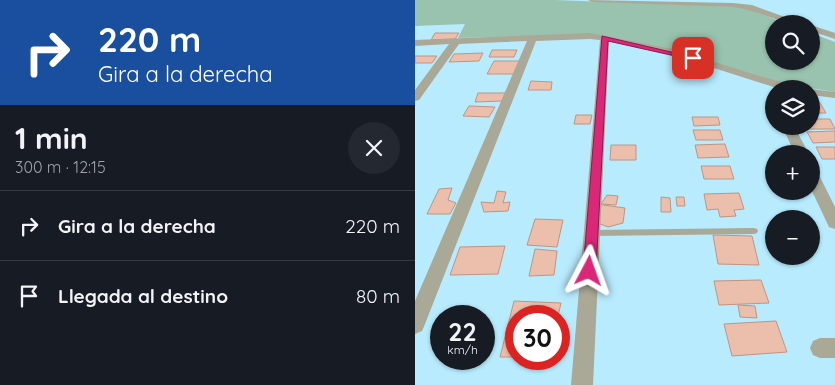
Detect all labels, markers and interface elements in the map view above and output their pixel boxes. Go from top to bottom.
map controls [765,15,820,265]
button: search [765,15,820,70]
text: 220 m [98,17,201,61]
icon: right [15,20,80,85]
pin [672,37,714,79]
icon: arrive [679,44,707,72]
text: Gira a la derecha [98,60,273,88]
button: layers [765,80,820,135]
text: 1 min [15,119,88,157]
button: close [348,122,400,174]
button: + [765,145,820,200]
text: 300 m · 12:15 [15,157,106,177]
button: − [765,210,820,265]
icon: right [15,212,43,240]
text: Gira a la derecha [58,214,216,238]
text: 220 m [345,214,400,238]
position arrow [562,244,614,296]
icon: arrive [15,282,43,310]
text: Llegada al destino [58,284,228,308]
text: 80 m [356,284,400,308]
speed limit sign: 30 [505,305,570,370]
text: 22 [448,316,477,347]
text: km/h [447,342,478,357]

